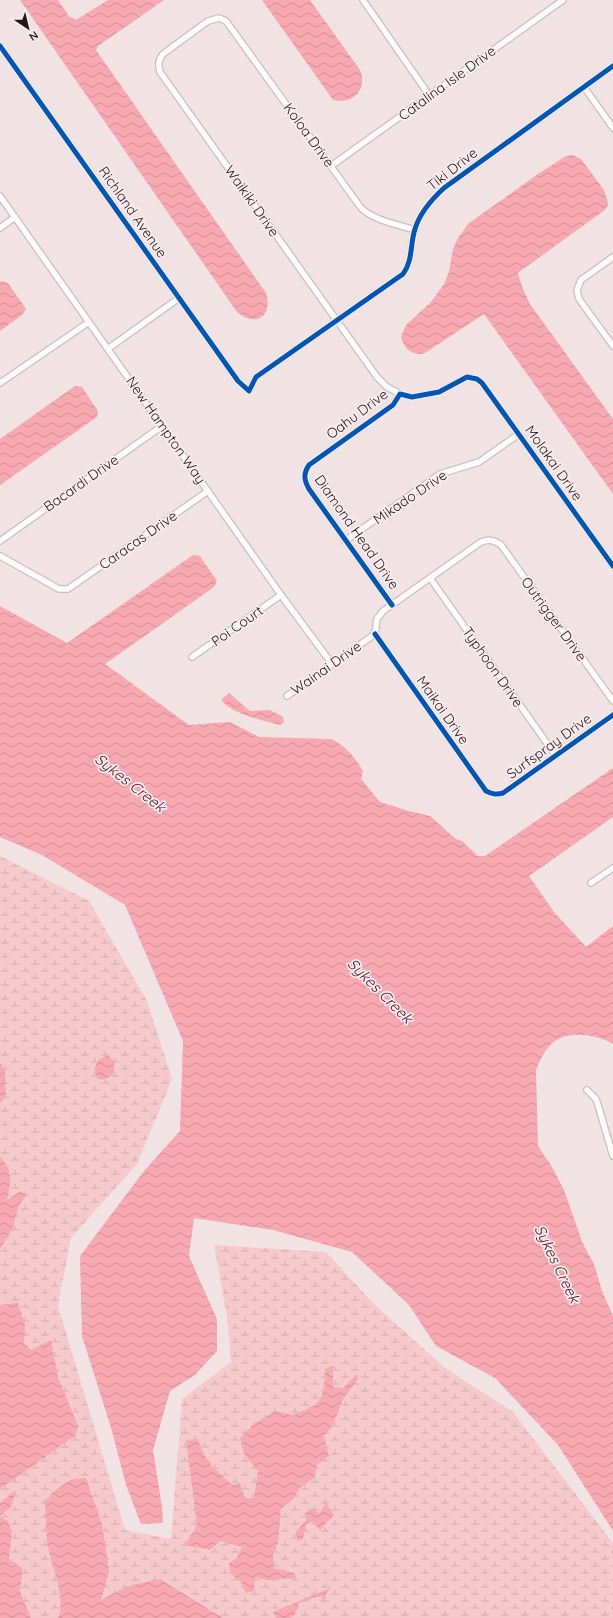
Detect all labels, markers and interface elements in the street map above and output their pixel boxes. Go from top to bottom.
north arrow [8,8,48,48]
text: N [26,28,41,44]
street label: Catalina Isle Drive [395,42,499,124]
street label: Koloa Drive [280,99,338,171]
street label: Tiki Drive [423,144,481,194]
street label: Waikiki Drive [221,162,283,240]
street label: Richland Avenue [95,163,171,261]
street label: New Hampton Way [122,373,210,487]
street label: Oahu Drive [323,385,391,443]
street label: Molakai Drive [521,422,587,504]
street label: Bacardi Drive [40,451,122,515]
street label: Mikado Drive [370,466,450,528]
street label: Diamond Head Drive [311,471,403,593]
street label: Caracas Drive [96,506,181,574]
street label: Outrigger Drive [517,573,591,665]
street label: Poi Court [208,602,267,650]
street label: Typhoon Drive [459,623,527,711]
street label: Wainai Drive [287,637,365,699]
street label: Maikai Drive [413,672,473,748]
street label: Surfspray Drive [503,709,595,783]
water label: Sykes Creek [91,749,171,817]
water label: Sykes Creek [344,954,418,1029]
water label: Sykes Creek [530,1222,585,1308]

